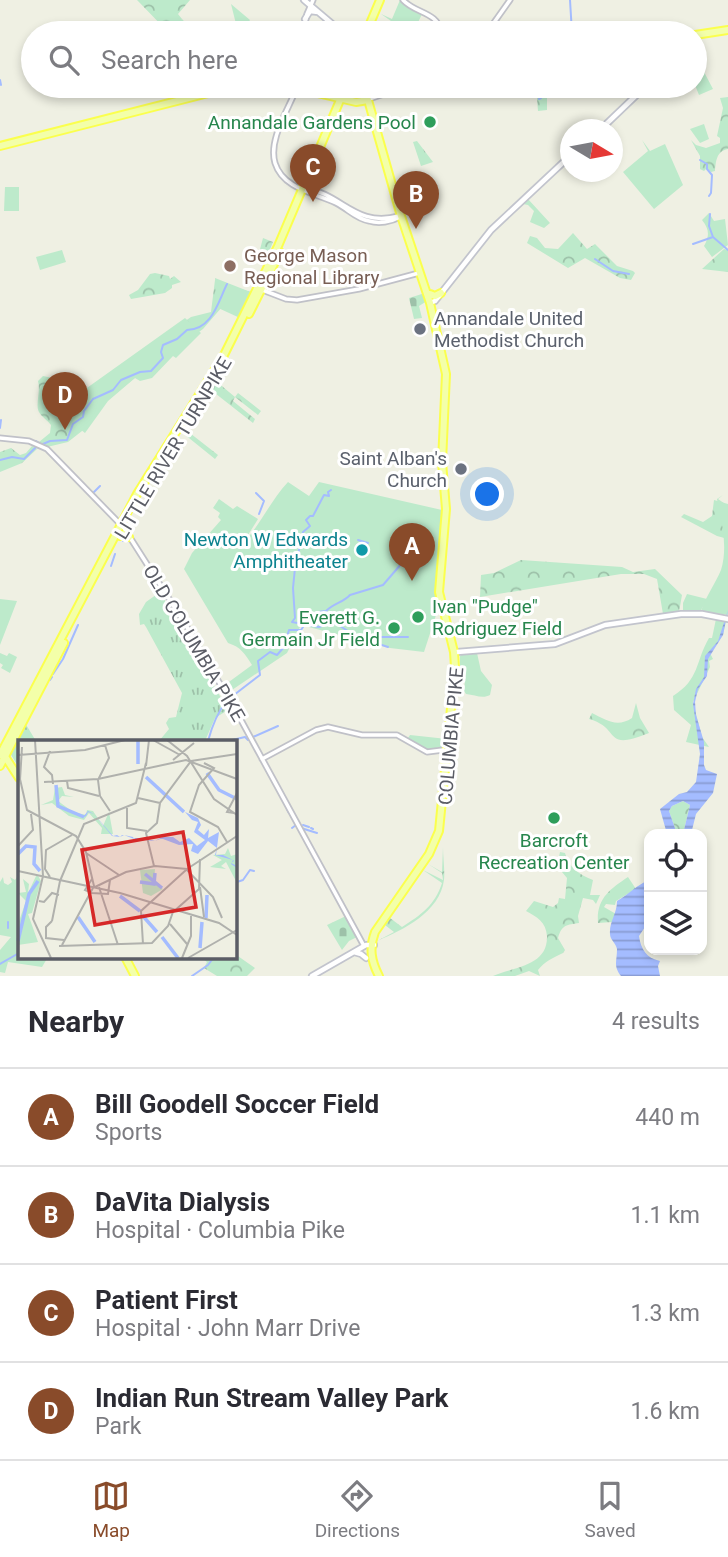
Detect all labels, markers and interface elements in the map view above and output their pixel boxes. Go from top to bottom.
search box [21,21,707,98]
icon: search [45,41,83,79]
text: Search here [101,45,238,75]
place label: Annandale Gardens Pool [208,111,416,134]
marker: Annandale Gardens Pool [422,114,438,130]
north arrow [560,119,623,182]
pin: C [290,144,336,202]
pin: B [393,171,439,229]
place label: George Mason Regional Library [244,244,380,289]
marker: George Mason Regional Library [222,258,238,274]
place label: Annandale United Methodist Church [434,307,584,352]
marker: Annandale United Methodist Church [412,321,428,337]
street label: LITTLE RIVER TURNPIKE [109,353,237,543]
pin: D [42,372,88,430]
place label: Saint Alban's Church [339,447,447,492]
marker: Saint Alban's Church [453,461,469,477]
your location [470,477,504,511]
pin: A [389,523,435,581]
place label: Newton W Edwards Amphitheater [184,528,349,573]
marker: Newton W Edwards Amphitheater [354,542,370,558]
street label: OLD COLUMBIA PIKE [138,560,250,726]
place label: Ivan "Pudge" Rodriguez Field [432,595,562,640]
place label: Everett G. Germain Jr Field [242,606,380,651]
marker: Ivan "Pudge" Rodriguez Field [410,609,426,625]
marker: Everett G. Germain Jr Field [386,620,402,636]
street label: COLUMBIA PIKE [434,666,468,806]
inset map [18,740,236,958]
marker: Barcroft Recreation Center [546,810,562,826]
place label: Barcroft Recreation Center [479,829,630,874]
map controls [644,829,707,955]
button: locate [644,829,707,892]
button: layers [644,892,707,955]
text: Nearby [28,1004,124,1039]
text: 4 results [612,1008,700,1035]
text: Bill Goodell Soccer Field [95,1089,379,1119]
text: A [43,1104,59,1131]
text: 440 m [635,1104,700,1131]
text: Sports [95,1119,162,1146]
text: DaVita Dialysis [95,1187,270,1217]
text: B [44,1202,58,1229]
text: 1.1 km [631,1202,700,1229]
text: Hospital · Columbia Pike [95,1217,345,1244]
text: Patient First [95,1285,238,1315]
text: C [43,1300,59,1327]
text: 1.3 km [631,1300,700,1327]
text: Hospital · John Marr Drive [95,1315,360,1342]
text: Indian Run Stream Valley Park [95,1383,448,1413]
text: D [44,1398,58,1425]
text: 1.6 km [631,1398,700,1425]
text: Park [95,1413,141,1440]
tab: Map [92,1477,130,1542]
tab: Directions [315,1477,400,1542]
tab: Saved [584,1477,636,1542]

